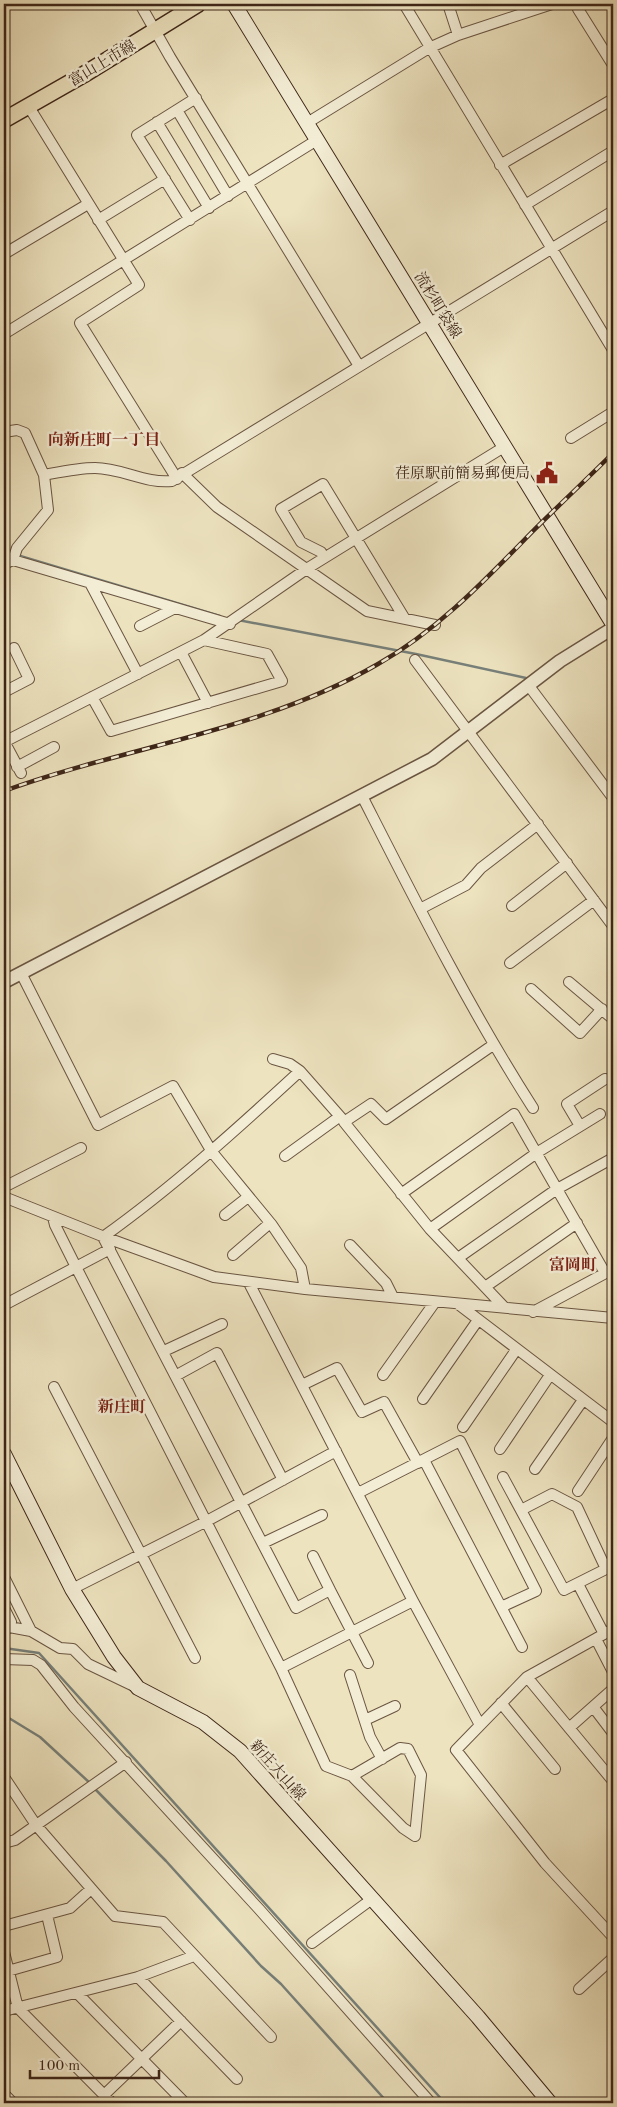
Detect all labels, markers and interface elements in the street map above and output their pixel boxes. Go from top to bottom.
street label: 富山上市線 [66,37,139,90]
street label: 流杉町袋線 [410,268,466,342]
district label: 向新庄町一丁目 [48,431,160,449]
public building icon: 荏原駅前簡易郵便局 [534,460,560,486]
place label: 荏原駅前簡易郵便局 [395,465,530,482]
district label: 富岡町 [549,1256,597,1274]
district label: 新庄町 [97,1398,146,1416]
street label: 新庄大山線 [246,1737,309,1804]
scale bar [30,2047,159,2079]
text: 100 m [38,2059,80,2074]

